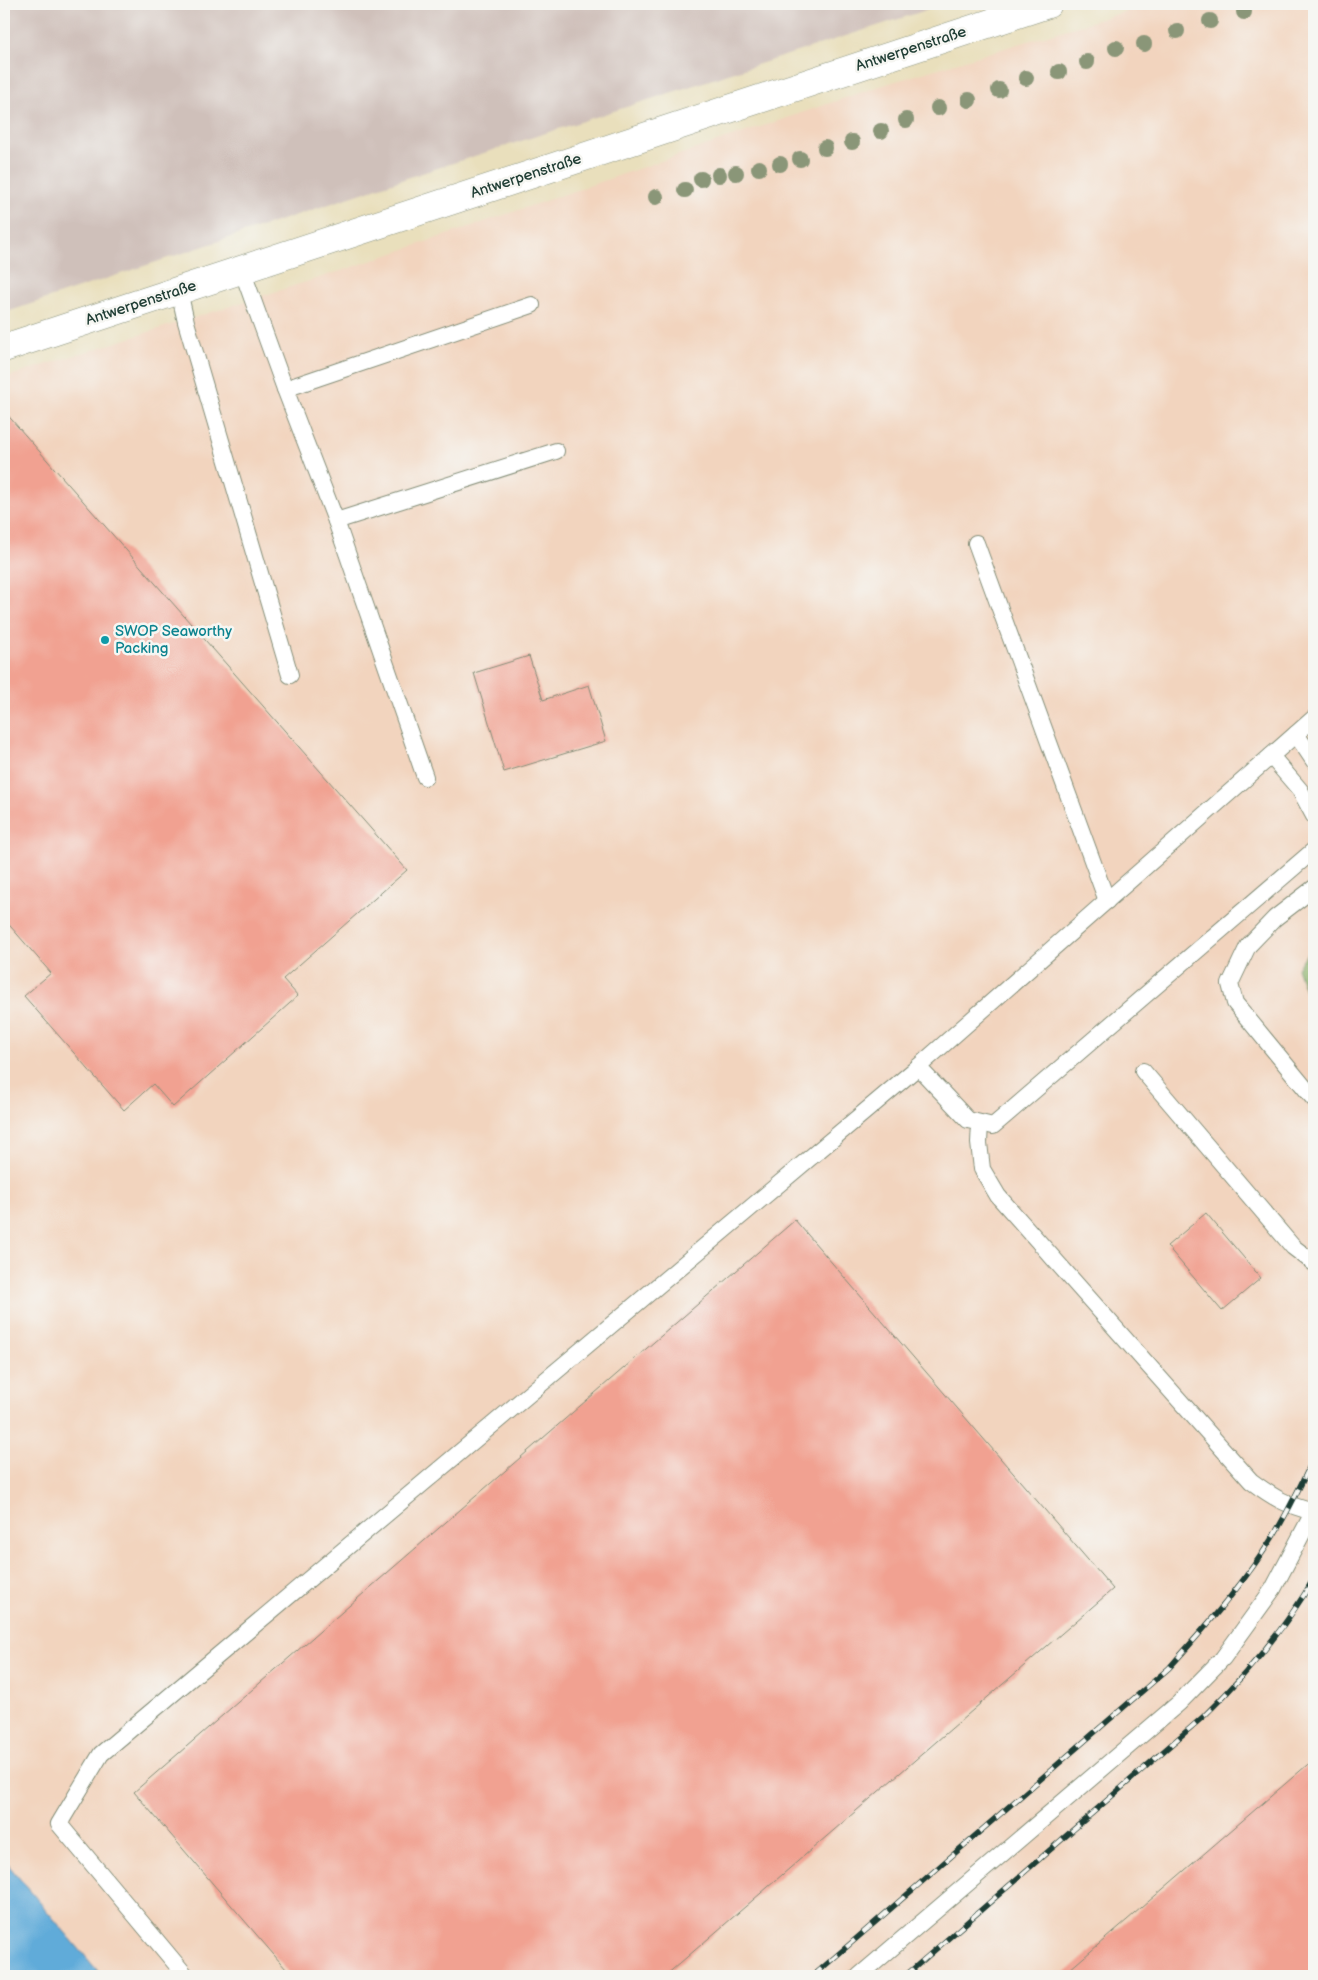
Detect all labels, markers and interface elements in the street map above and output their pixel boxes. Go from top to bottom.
street label: Antwerpenstraße [853,22,969,76]
street label: Antwerpenstraße [468,149,584,203]
street label: Antwerpenstraße [83,276,199,330]
place label: SWOP Seaworthy Packing [115,622,232,658]
marker: SWOP Seaworthy Packing [99,634,111,646]

